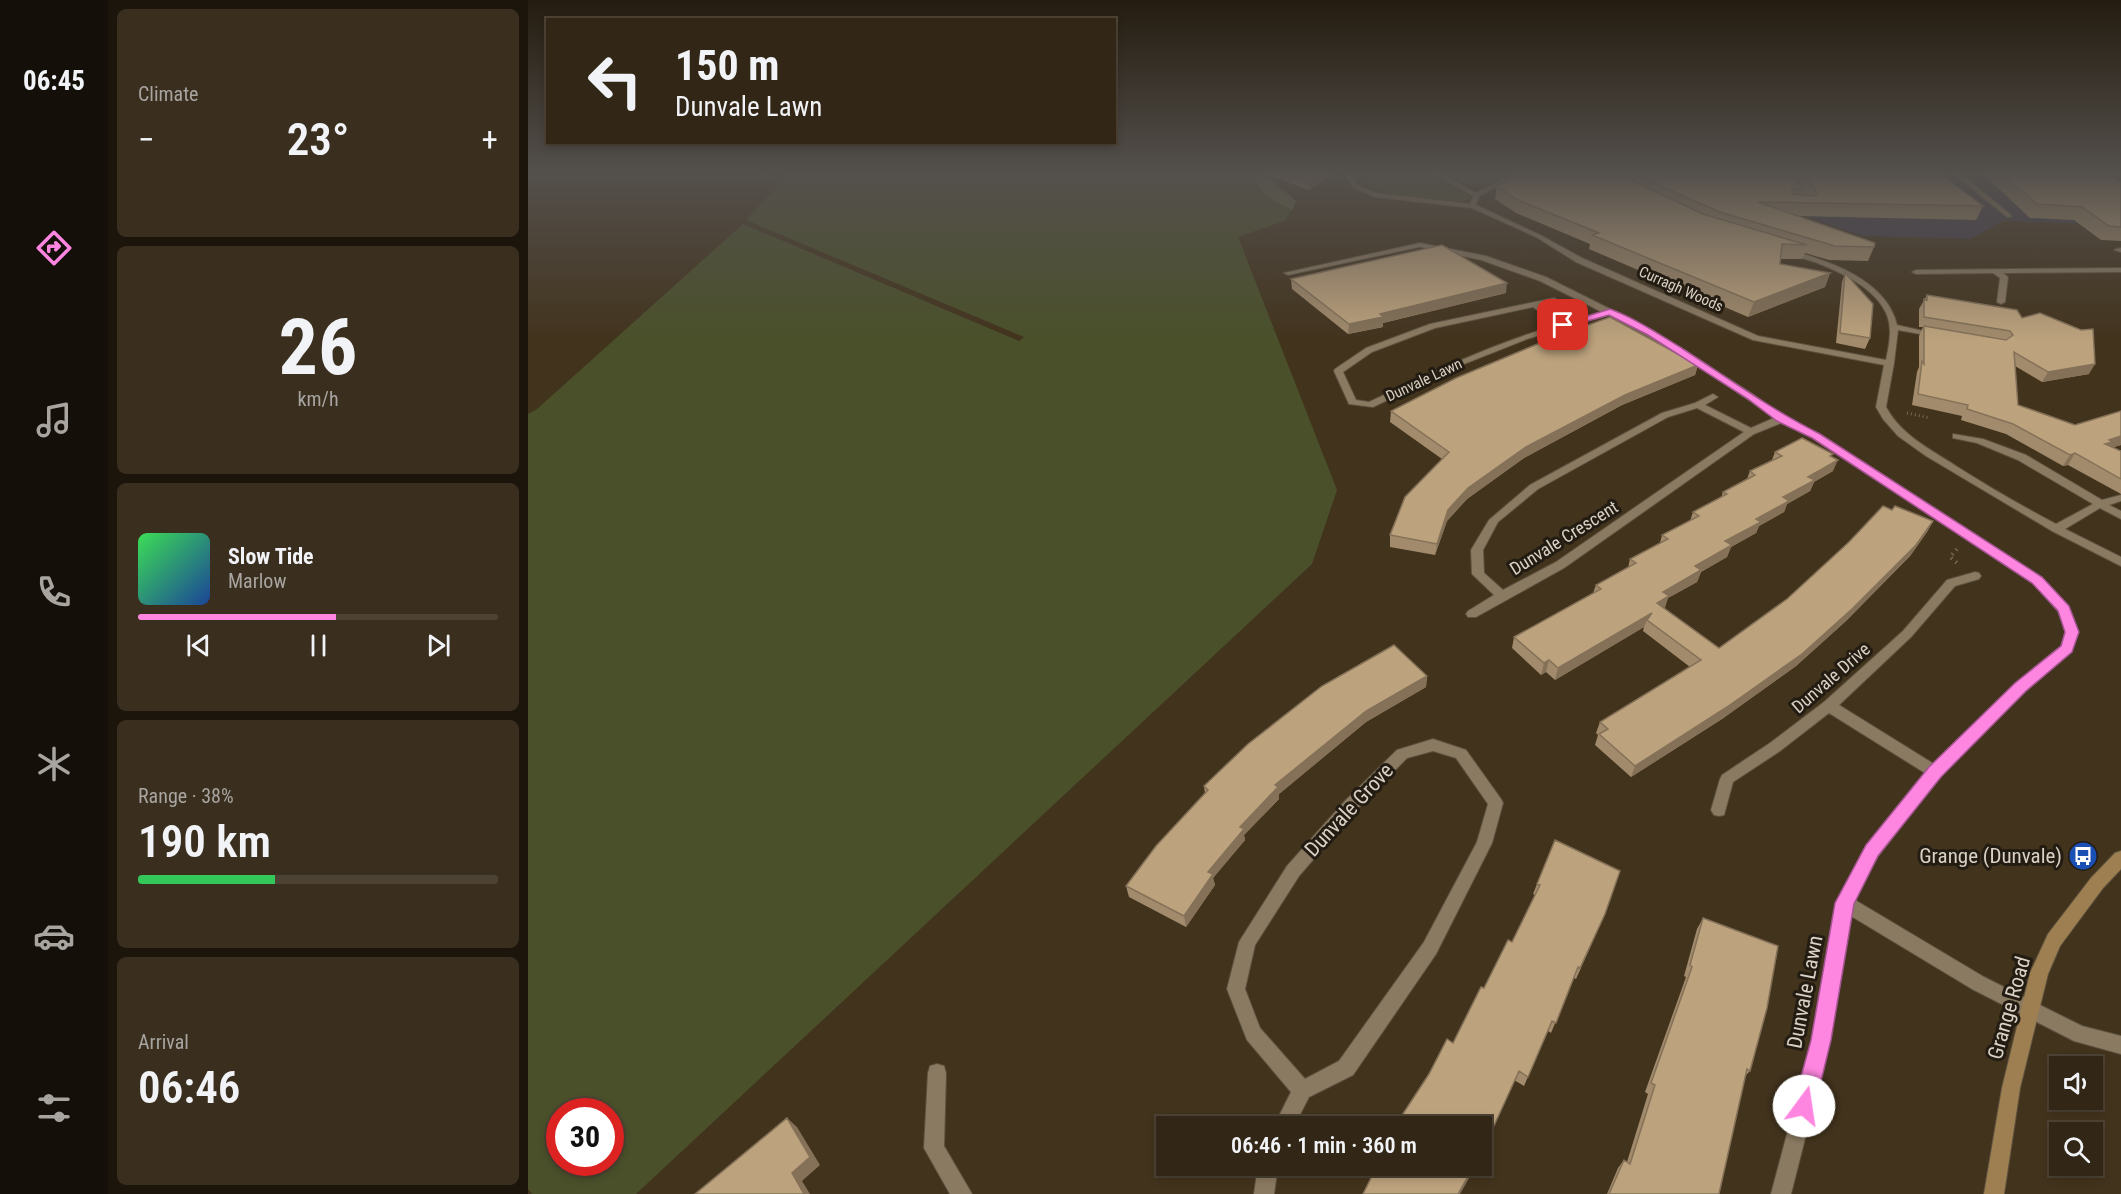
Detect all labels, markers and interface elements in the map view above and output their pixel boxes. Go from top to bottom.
text: 150 m [675,41,780,90]
icon: left [576,42,654,120]
text: 06:45 [23,65,85,97]
text: Climate [138,82,198,106]
text: Dunvale Lawn [675,91,822,123]
text: 23° [287,113,349,166]
text: − [138,120,155,159]
text: + [482,120,498,159]
icon: directions [33,227,75,269]
street label: Curragh Woods [1636,262,1726,316]
pin [1537,299,1588,350]
text: 26 [279,302,357,393]
icon: arrive [1546,308,1579,341]
street label: Dunvale Lawn [1383,355,1465,405]
text: km/h [297,387,339,411]
icon: music [33,399,75,441]
street label: Dunvale Crescent [1506,496,1622,579]
text: Slow Tide [228,544,314,569]
text: Marlow [228,569,286,593]
icon: phone [33,571,75,613]
icon: previous [182,629,215,662]
icon: pause [302,629,335,662]
icon: next [422,629,455,662]
street label: Dunvale Drive [1787,638,1874,717]
icon: climate [33,743,75,785]
street label: Dunvale Grove [1300,758,1398,861]
text: Range · 38% [138,784,234,808]
text: 190 km [138,815,271,868]
bus stop icon: Grange (Dunvale) [2067,840,2099,872]
place label: Grange (Dunvale) [1919,844,2062,868]
icon: car [33,915,75,957]
street label: Dunvale Lawn [1782,933,1828,1051]
street label: Grange Road [1983,954,2035,1062]
text: Arrival [138,1030,189,1054]
map controls [2049,1056,2103,1176]
button: sound [2049,1056,2103,1110]
text: 06:46 [138,1061,240,1114]
position arrow [1772,1074,1836,1138]
icon: filters [33,1087,75,1129]
speed limit sign: 30 [546,1098,624,1176]
button: search [2049,1122,2103,1176]
text: 06:46 · 1 min · 360 m [1231,1133,1417,1158]

